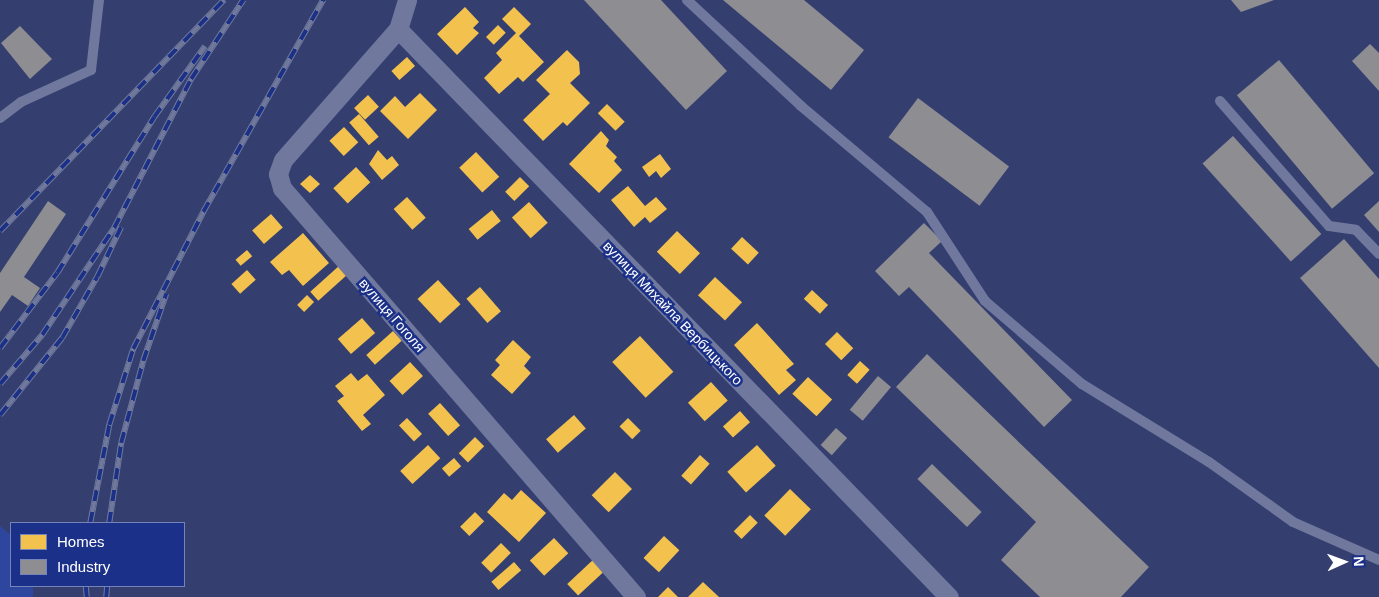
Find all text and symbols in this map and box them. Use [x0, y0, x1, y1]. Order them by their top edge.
street label: вулиця Михайла Вербицького [600, 237, 746, 389]
street label: вулиця Гоголя [356, 275, 428, 355]
legend [10, 522, 185, 587]
text: Homes [57, 533, 105, 550]
north arrow [1319, 537, 1369, 587]
text: N [1351, 556, 1367, 567]
text: Industry [57, 558, 110, 575]

